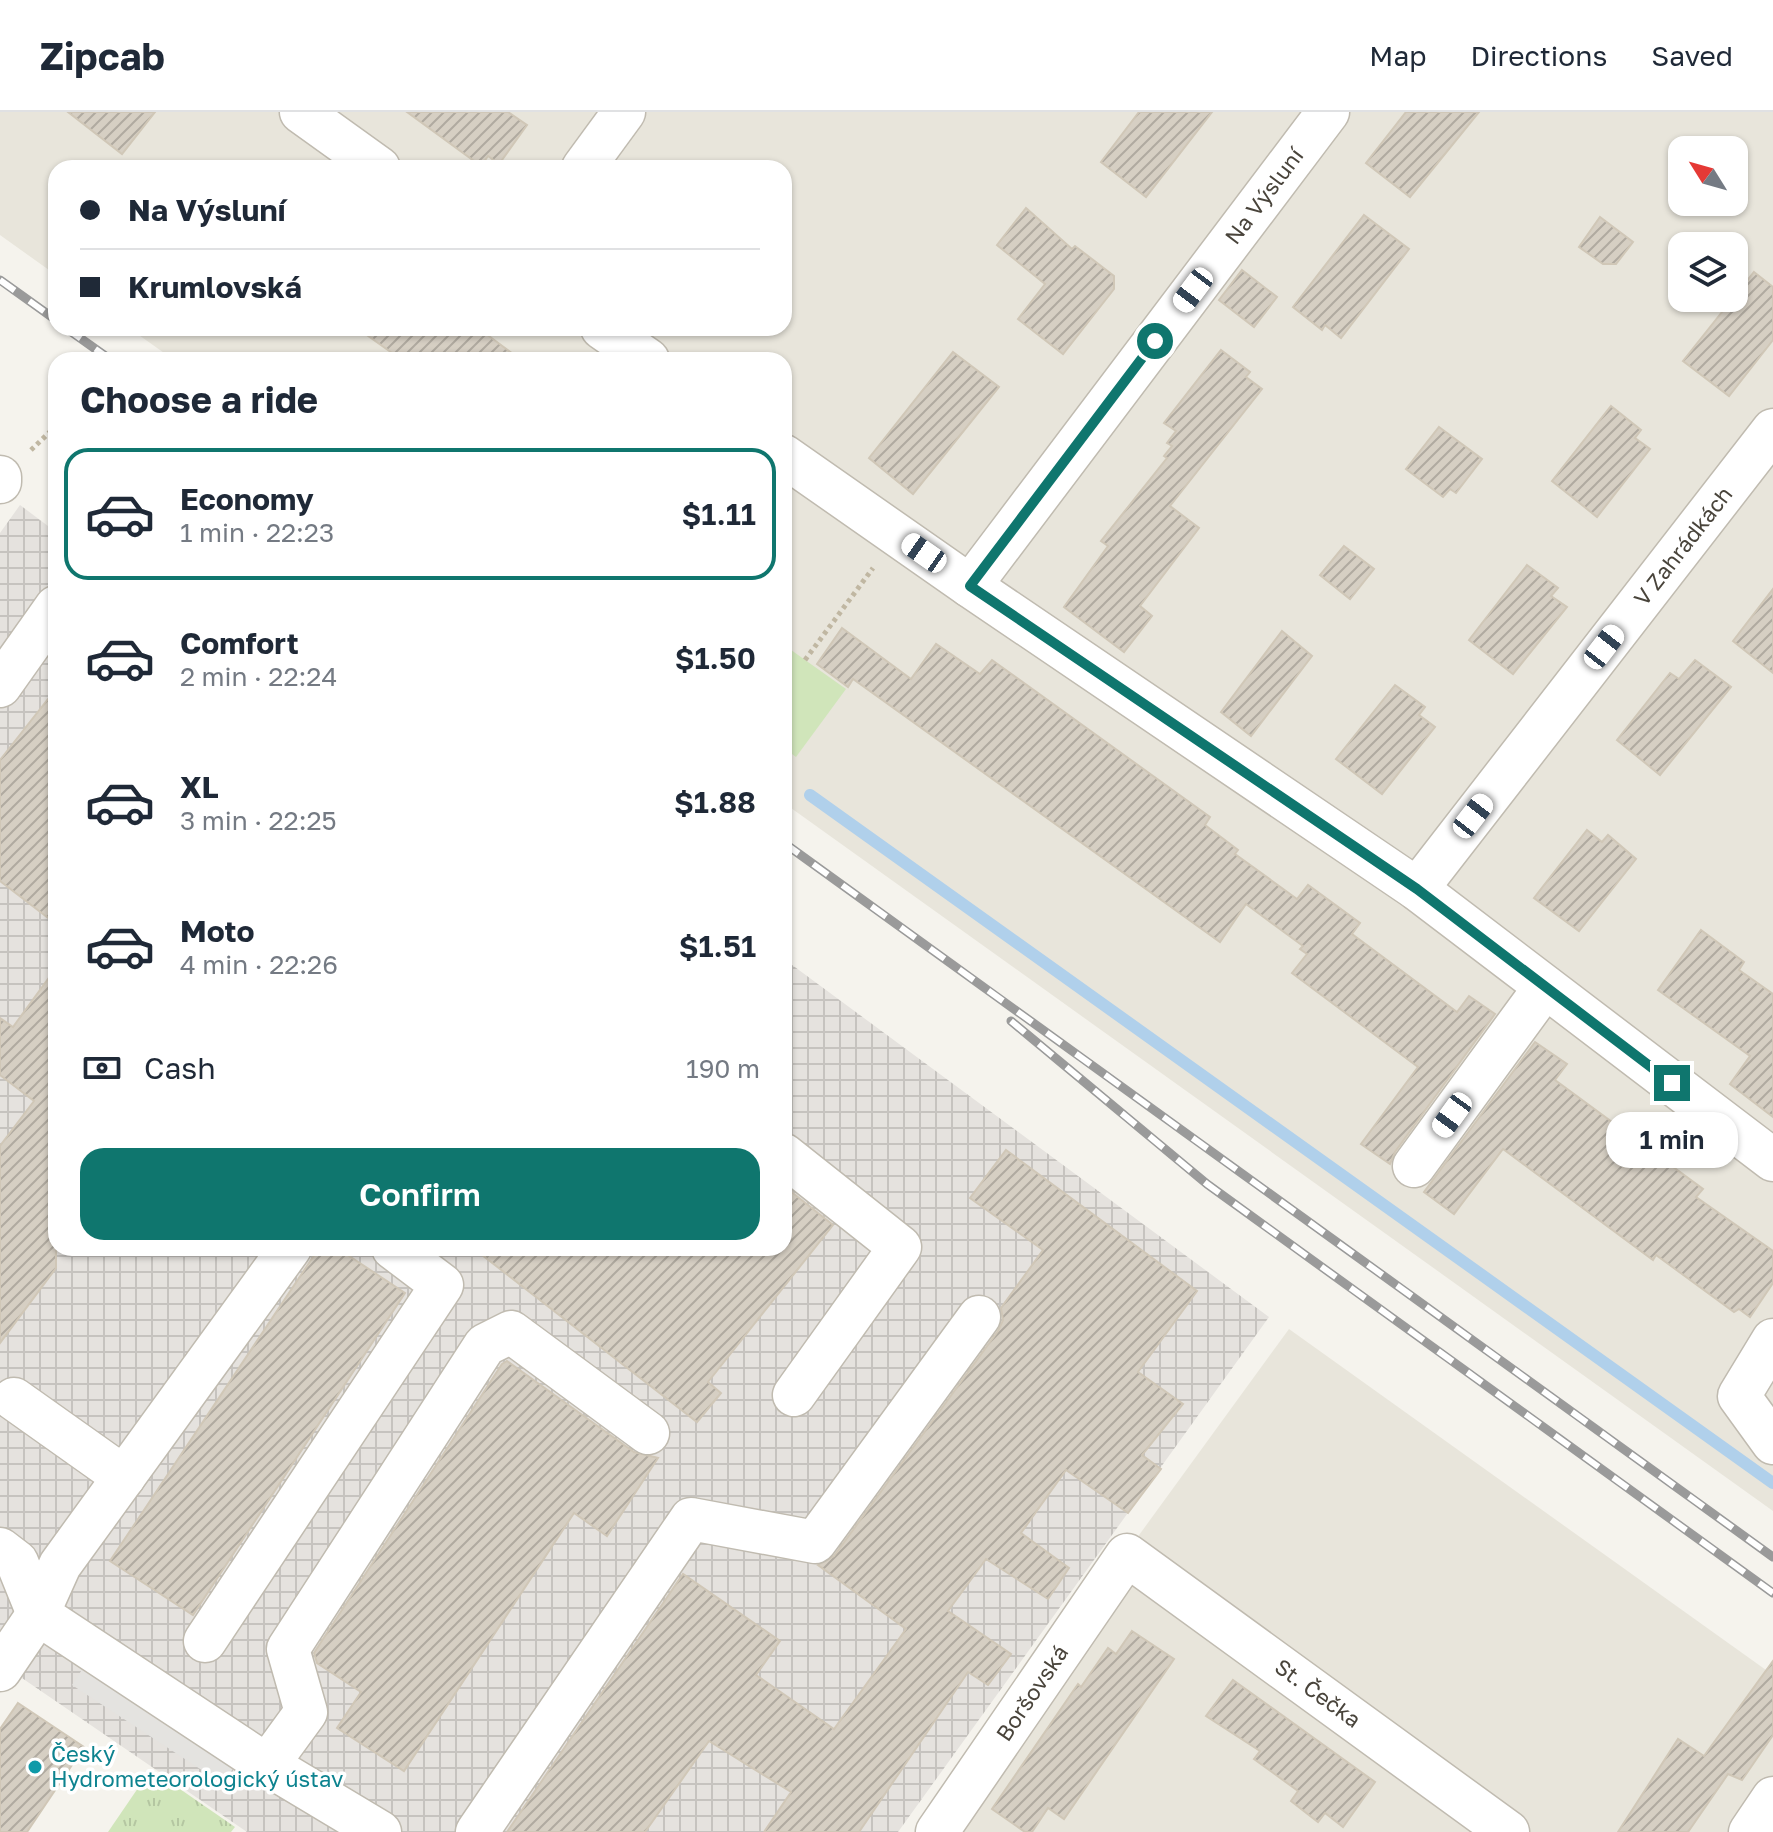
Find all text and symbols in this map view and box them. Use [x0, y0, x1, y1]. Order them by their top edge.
text: Zipcab [40, 33, 165, 78]
text: Map [1369, 39, 1426, 72]
text: Directions [1470, 39, 1607, 72]
text: Saved [1651, 39, 1733, 72]
north arrow [1668, 136, 1748, 216]
map controls [1668, 136, 1748, 312]
street label: Na Výsluní [1219, 141, 1310, 249]
text: Na Výsluní [128, 192, 286, 228]
button: layers [1668, 232, 1748, 312]
car [1169, 264, 1217, 316]
text: Krumlovská [128, 269, 302, 305]
route start [1137, 323, 1173, 359]
text: Choose a ride [80, 378, 318, 421]
icon: car [84, 478, 156, 550]
text: Economy [180, 481, 314, 517]
street label: V Zahrádkách [1628, 481, 1738, 611]
text: $1.11 [682, 496, 756, 532]
text: 1 min · 22:23 [180, 517, 334, 548]
car [897, 529, 951, 577]
car [1580, 621, 1628, 673]
icon: car [84, 622, 156, 694]
text: Comfort [180, 625, 299, 661]
text: $1.50 [675, 640, 756, 676]
text: 2 min · 22:24 [180, 661, 337, 692]
icon: car [84, 766, 156, 838]
text: XL [180, 769, 219, 805]
text: $1.88 [674, 784, 756, 820]
car [1449, 790, 1497, 842]
text: 3 min · 22:25 [180, 805, 337, 836]
icon: car [84, 910, 156, 982]
text: Moto [180, 913, 255, 949]
text: $1.51 [679, 928, 756, 964]
text: 4 min · 22:26 [180, 949, 338, 980]
icon: cash [80, 1046, 124, 1090]
text: Cash [144, 1050, 216, 1086]
text: 190 m [686, 1053, 760, 1084]
route end [1654, 1065, 1690, 1101]
car [1428, 1089, 1476, 1141]
callout: 1 min [1606, 1111, 1738, 1167]
text: 1 min [1639, 1124, 1705, 1155]
button: Confirm [80, 1148, 760, 1240]
street label: Boršovská [990, 1640, 1073, 1746]
street label: St. Čečka [1270, 1652, 1367, 1733]
place label: Český Hydrometeorologický ústav [51, 1740, 343, 1792]
marker: Český Hydrometeorologický ústav [26, 1758, 44, 1776]

